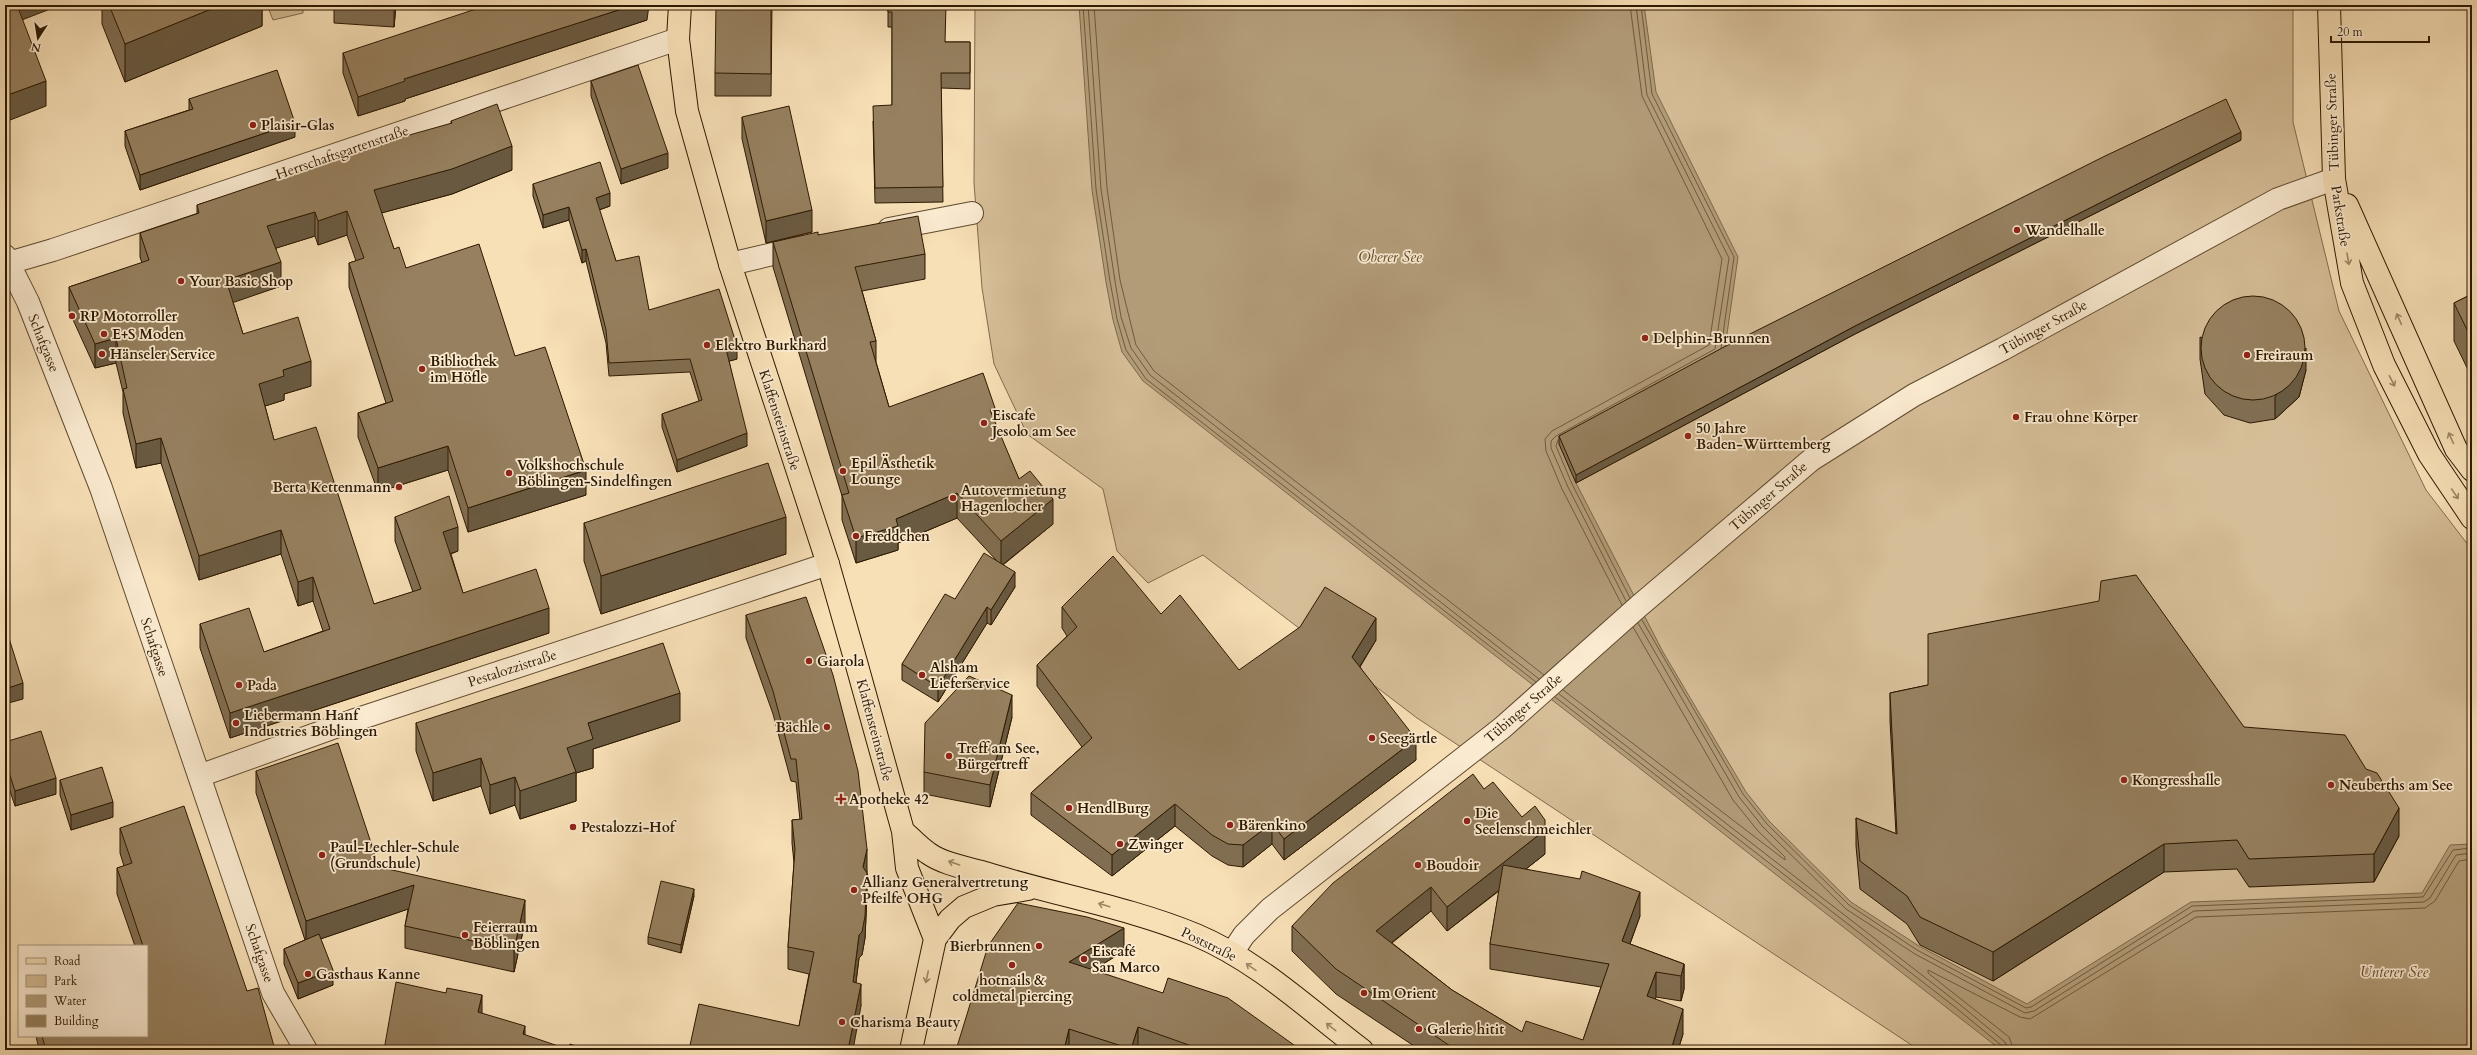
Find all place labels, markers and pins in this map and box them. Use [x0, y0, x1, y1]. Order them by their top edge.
place label: Plaisir-Glas [261, 116, 334, 135]
marker: Plaisir-Glas [248, 120, 258, 130]
place label: Wandelhalle [2024, 221, 2105, 240]
marker: Wandelhalle [2012, 225, 2022, 235]
place label: Your Basic Shop [189, 272, 293, 291]
marker: Your Basic Shop [176, 276, 186, 286]
place label: RP Motorroller [80, 307, 178, 326]
marker: RP Motorroller [67, 311, 77, 321]
place label: E+S Moden [112, 325, 184, 344]
marker: E+S Moden [99, 329, 109, 339]
place label: Delphin-Brunnen [1653, 329, 1770, 348]
marker: Delphin-Brunnen [1640, 333, 1650, 343]
place label: Elektro Burkhard [715, 336, 827, 355]
marker: Elektro Burkhard [702, 340, 712, 350]
place label: Hänseler Service [110, 345, 216, 364]
place label: Freiraum [2255, 346, 2313, 365]
marker: Hänseler Service [97, 349, 107, 359]
marker: Freiraum [2242, 350, 2252, 360]
place label: Bibliothek im Höfle [430, 352, 498, 387]
marker: Bibliothek im Höfle [417, 364, 427, 374]
place label: Eiscafe Jesolo am See [990, 406, 1077, 441]
place label: Frau ohne Körper [2024, 408, 2138, 427]
marker: Frau ohne Körper [2011, 412, 2021, 422]
marker: Eiscafe Jesolo am See [979, 418, 989, 428]
place label: 50 Jahre Baden-Württemberg [1696, 419, 1831, 454]
marker: 50 Jahre Baden-Württemberg [1683, 431, 1693, 441]
place label: Epil Ästhetik Lounge [851, 453, 935, 489]
place label: Volkshochschule Böblingen-Sindelfingen [517, 456, 672, 491]
marker: Epil Ästhetik Lounge [838, 466, 848, 476]
marker: Volkshochschule Böblingen-Sindelfingen [504, 468, 514, 478]
place label: Berta Kettenmann [273, 478, 391, 497]
place label: Autovermietung Hagenlocher [961, 481, 1067, 516]
marker: Berta Kettenmann [394, 482, 404, 492]
marker: Autovermietung Hagenlocher [948, 493, 958, 503]
place label: Freddchen [864, 527, 930, 546]
marker: Freddchen [851, 531, 861, 541]
place label: Giarola [817, 652, 865, 671]
marker: Giarola [804, 656, 814, 666]
place label: Alsham Lieferservice [930, 658, 1010, 693]
marker: Alsham Lieferservice [917, 670, 927, 680]
place label: Pada [247, 676, 277, 695]
marker: Pada [234, 680, 244, 690]
place label: Liebermann Hanf Industries Böblingen [244, 706, 378, 741]
marker: Liebermann Hanf Industries Böblingen [231, 718, 241, 728]
place label: Bächle [775, 718, 819, 737]
marker: Bächle [822, 722, 832, 732]
place label: Seegärtle [1380, 729, 1437, 748]
marker: Seegärtle [1367, 733, 1377, 743]
place label: Treff am See, Bürgertreff [957, 739, 1040, 774]
marker: Treff am See, Bürgertreff [944, 751, 954, 761]
place label: Kongresshalle [2132, 771, 2221, 790]
marker: Kongresshalle [2119, 775, 2129, 785]
place label: Neuberths am See [2339, 776, 2453, 795]
marker: Neuberths am See [2326, 780, 2336, 790]
place label: Apotheke 42 [849, 790, 929, 809]
marker: Apotheke 42 [836, 794, 846, 804]
place label: HendlBurg [1077, 799, 1149, 818]
marker: HendlBurg [1064, 803, 1074, 813]
place label: Die Seelenschmeichler [1475, 804, 1592, 839]
place label: Bärenkino [1238, 816, 1306, 835]
marker: Die Seelenschmeichler [1462, 816, 1472, 826]
place label: Pestalozzi-Hof [581, 818, 677, 837]
marker: Bärenkino [1225, 820, 1235, 830]
marker: Pestalozzi-Hof [568, 822, 578, 832]
place label: Zwinger [1128, 835, 1184, 854]
place label: Paul-Lechler-Schule (Grundschule) [330, 838, 460, 873]
marker: Zwinger [1115, 839, 1125, 849]
marker: Paul-Lechler-Schule (Grundschule) [317, 850, 327, 860]
place label: Boudoir [1426, 856, 1479, 875]
marker: Boudoir [1413, 860, 1423, 870]
place label: Allianz Generalvertretung Pfeilfe OHG [862, 873, 1029, 908]
marker: Allianz Generalvertretung Pfeilfe OHG [849, 885, 859, 895]
place label: Feierraum Böblingen [473, 918, 540, 953]
marker: Feierraum Böblingen [460, 930, 470, 940]
place label: Bierbrunnen [949, 937, 1031, 956]
marker: Bierbrunnen [1034, 941, 1044, 951]
place label: Eiscafé San Marco [1092, 942, 1160, 977]
marker: Eiscafé San Marco [1079, 954, 1089, 964]
marker: hotnails & coldmetal piercing [1007, 960, 1017, 970]
place label: Gasthaus Kanne [316, 965, 421, 984]
marker: Gasthaus Kanne [303, 969, 313, 979]
place label: hotnails & coldmetal piercing [952, 971, 1072, 1006]
place label: Im Orient [1372, 984, 1436, 1003]
marker: Im Orient [1359, 988, 1369, 998]
place label: Charisma Beauty [850, 1013, 961, 1032]
marker: Charisma Beauty [837, 1017, 847, 1027]
place label: Galerie hitit [1427, 1020, 1504, 1039]
marker: Galerie hitit [1414, 1024, 1424, 1034]

